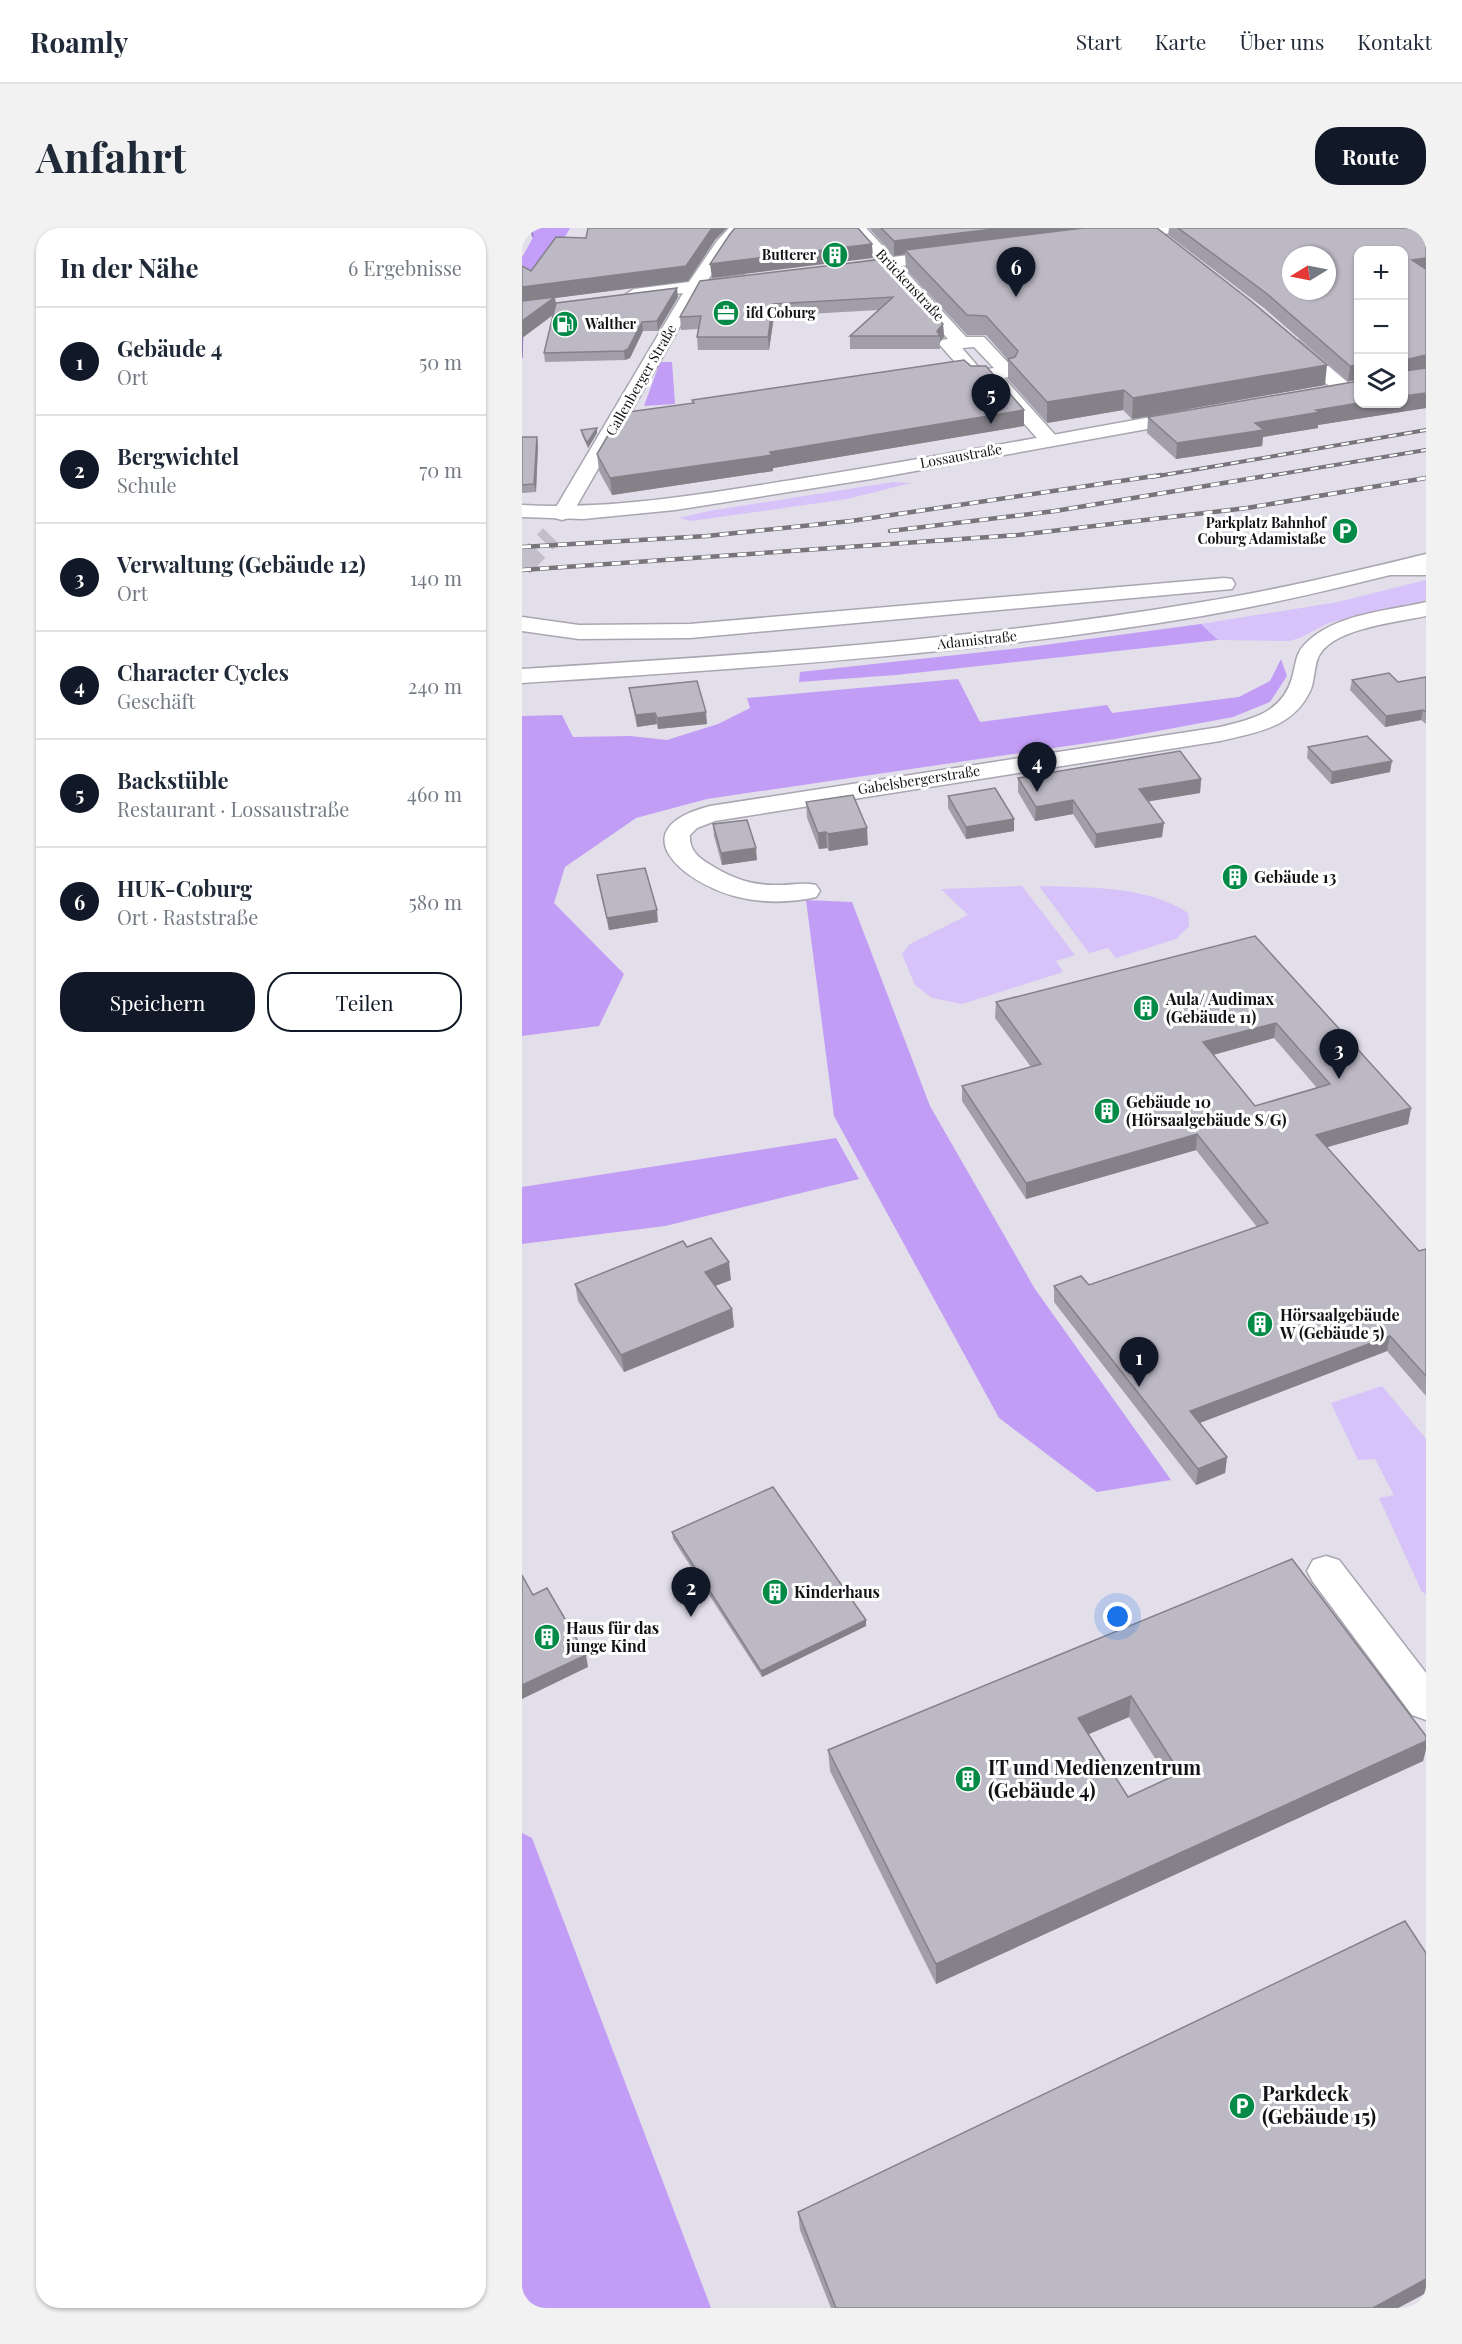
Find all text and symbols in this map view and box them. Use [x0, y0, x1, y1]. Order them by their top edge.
text: Roamly [30, 23, 128, 60]
text: Start [1076, 27, 1122, 55]
text: Karte [1155, 27, 1206, 55]
text: Über uns [1239, 27, 1324, 55]
text: Kontakt [1357, 27, 1432, 55]
button: Route [1315, 127, 1426, 185]
text: Anfahrt [36, 128, 186, 184]
building icon: Butterer [820, 240, 850, 270]
street label: Brückenstraße [872, 244, 949, 325]
place label: Butterer [762, 245, 816, 264]
north arrow [1282, 246, 1336, 300]
map controls [1354, 246, 1408, 408]
button: + [1354, 246, 1408, 300]
pin: 6 [996, 248, 1036, 297]
text: In der Nähe [60, 250, 199, 285]
text: 6 Ergebnisse [348, 254, 462, 281]
office icon: ifd Coburg [711, 298, 741, 328]
button: − [1354, 300, 1408, 354]
place label: ifd Coburg [746, 303, 816, 322]
fuel station icon: Walther [550, 309, 580, 339]
place label: Walther [584, 314, 637, 333]
street label: Callenberger Straße [601, 321, 680, 439]
text: Gebäude 4 [117, 333, 222, 363]
text: 1 [76, 348, 83, 375]
text: 50 m [419, 348, 462, 375]
button: layers [1354, 354, 1408, 408]
text: Ort [117, 363, 148, 390]
pin: 5 [972, 374, 1010, 424]
street label: Lossaustraße [918, 439, 1004, 472]
text: Bergwichtel [117, 441, 239, 471]
text: 2 [74, 456, 85, 483]
text: 70 m [419, 456, 462, 483]
text: Schule [117, 471, 177, 498]
place label: Parkplatz Bahnhof Coburg Adamistaße [1198, 513, 1327, 548]
parking icon: Parkplatz Bahnhof Coburg Adamistaße [1330, 516, 1360, 546]
text: Verwaltung (Gebäude 12) [117, 549, 366, 579]
text: 3 [75, 564, 84, 591]
text: 140 m [410, 564, 462, 591]
text: Ort [117, 579, 148, 606]
street label: Adamistraße [935, 626, 1018, 653]
text: Character Cycles [117, 657, 289, 687]
text: 4 [74, 672, 85, 699]
text: 240 m [408, 672, 462, 699]
text: Geschäft [117, 687, 195, 714]
pin: 4 [1018, 742, 1056, 792]
street label: Gabelsbergerstraße [856, 760, 981, 799]
text: Backstüble [117, 765, 229, 795]
text: 5 [75, 780, 84, 807]
text: 460 m [407, 780, 462, 807]
text: Restaurant · Lossaustraße [117, 795, 349, 822]
building icon: Gebäude 13 [1220, 862, 1250, 892]
place label: Gebäude 13 [1254, 866, 1337, 887]
text: HUK-Coburg [117, 873, 252, 903]
text: 6 [74, 888, 85, 915]
text: 580 m [409, 888, 462, 915]
text: Ort · Raststraße [117, 903, 258, 930]
button: Speichern [60, 972, 255, 1032]
button: Teilen [267, 972, 462, 1032]
place label: Aula/ Audimax (Gebäude 11) [1165, 988, 1274, 1027]
building icon: Aula/ Audimax (Gebäude 11) [1131, 993, 1161, 1023]
pin: 3 [1320, 1030, 1358, 1079]
place label: Gebäude 10 (Hörsaalgebäude S/G) [1126, 1091, 1287, 1130]
building icon: Gebäude 10 (Hörsaalgebäude S/G) [1092, 1096, 1122, 1126]
place label: Hörsaalgebäude W (Gebäude 5) [1279, 1304, 1400, 1343]
building icon: Hörsaalgebäude W (Gebäude 5) [1245, 1309, 1275, 1339]
pin: 1 [1120, 1338, 1158, 1387]
pin: 2 [672, 1568, 710, 1617]
building icon: Kinderhaus [760, 1577, 790, 1607]
place label: Kinderhaus [794, 1581, 880, 1602]
your location [1103, 1602, 1132, 1631]
place label: Haus für das junge Kind [565, 1617, 659, 1656]
building icon: Haus für das junge Kind [532, 1622, 562, 1652]
place label: IT und Medienzentrum (Gebäude 4) [988, 1753, 1201, 1803]
building icon: IT und Medienzentrum (Gebäude 4) [953, 1764, 983, 1794]
place label: Parkdeck (Gebäude 15) [1262, 2079, 1376, 2129]
parking icon: Parkdeck (Gebäude 15) [1227, 2091, 1257, 2121]

